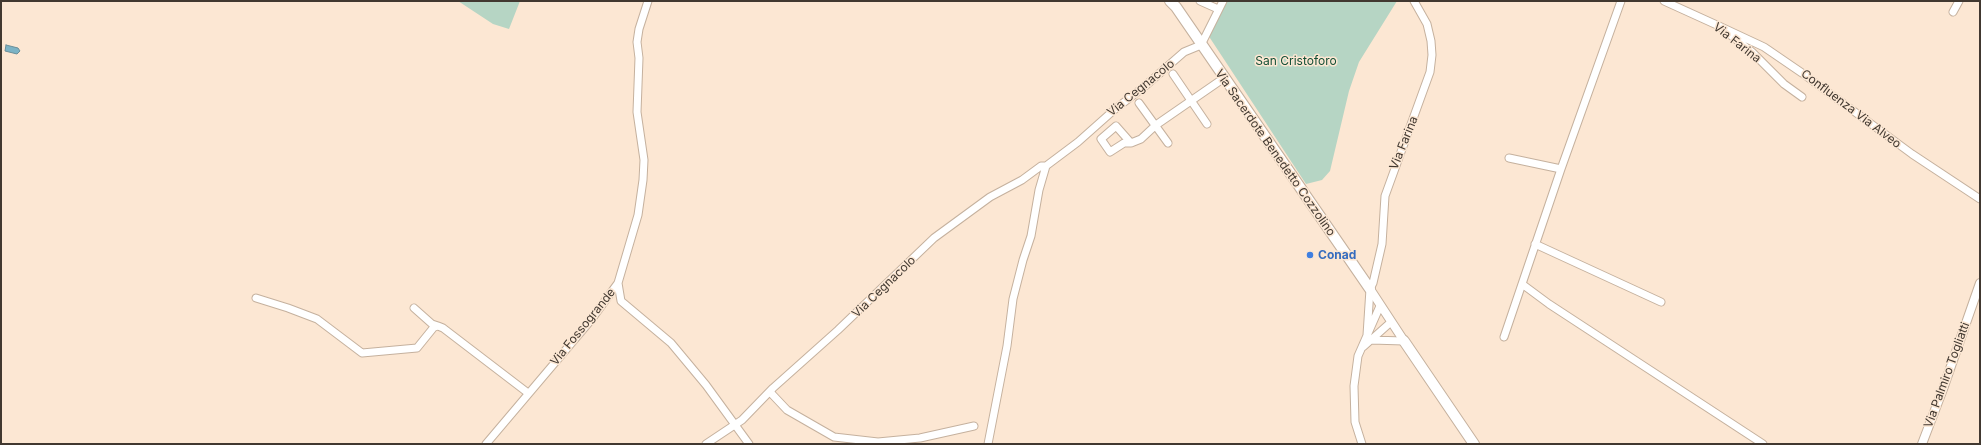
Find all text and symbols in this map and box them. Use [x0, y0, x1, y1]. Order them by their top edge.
street label: Via Farina [1710, 20, 1764, 66]
park label: San Cristoforo [1255, 54, 1337, 68]
street label: Via Cegnacolo [1104, 56, 1178, 120]
street label: Via Sacerdote Benedetto Cozzolino [1212, 67, 1338, 239]
street label: Confluenza Via Alveo [1798, 67, 1904, 151]
street label: Via Farina [1387, 114, 1421, 172]
place label: Conad [1318, 248, 1356, 262]
marker: Conad [1305, 250, 1315, 260]
street label: Via Cegnacolo [849, 253, 919, 321]
street label: Via Fossogrande [548, 286, 618, 368]
street label: Via Palmiro Togliatti [1921, 320, 1973, 430]

